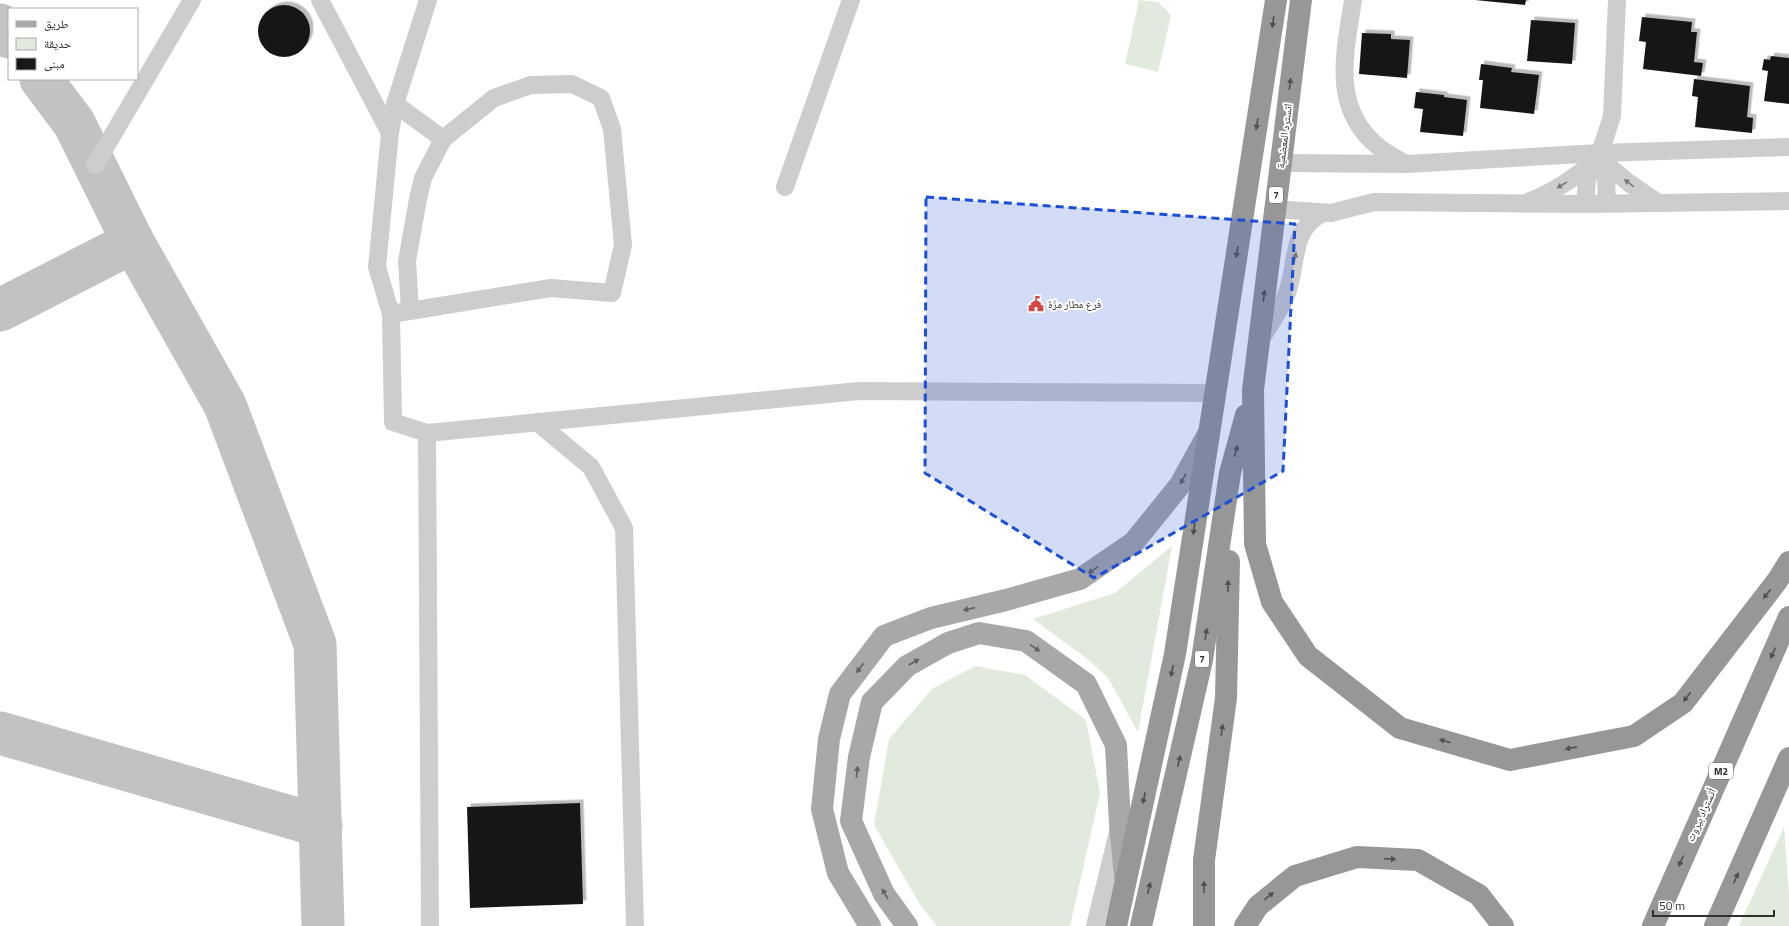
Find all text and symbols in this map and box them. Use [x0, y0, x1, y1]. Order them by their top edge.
legend [8, 8, 138, 80]
text: طريق [44, 14, 69, 33]
one-way arrow [1270, 16, 1276, 28]
text: حديقة [44, 34, 72, 53]
text: مبنى [44, 54, 65, 73]
one-way arrow [1287, 78, 1293, 90]
street label: اتسترد المعضمية [1272, 103, 1296, 169]
one-way arrow [1254, 118, 1260, 130]
one-way arrow [1624, 179, 1635, 187]
one-way arrow [1556, 182, 1568, 189]
road number: 7 [1269, 187, 1283, 203]
one-way arrow [1234, 246, 1240, 258]
one-way arrow [1292, 252, 1298, 264]
one-way arrow [1261, 290, 1267, 302]
public building icon: فرع مطار مزّة [1027, 295, 1045, 313]
place label: فرع مطار مزّة [1048, 296, 1102, 312]
one-way arrow [1233, 445, 1239, 457]
one-way arrow [1180, 473, 1186, 485]
one-way arrow [1191, 522, 1197, 535]
one-way arrow [1088, 566, 1098, 574]
one-way arrow [1225, 579, 1231, 592]
one-way arrow [1763, 589, 1771, 600]
one-way arrow [963, 606, 976, 612]
one-way arrow [1203, 628, 1209, 640]
one-way arrow [1030, 644, 1041, 652]
one-way arrow [1770, 647, 1776, 658]
road number: 7 [1195, 651, 1209, 667]
one-way arrow [908, 658, 920, 665]
one-way arrow [855, 662, 864, 673]
one-way arrow [1168, 665, 1174, 677]
one-way arrow [1683, 692, 1692, 703]
one-way arrow [1219, 724, 1225, 736]
one-way arrow [1439, 738, 1451, 744]
one-way arrow [1565, 746, 1578, 752]
one-way arrow [1176, 755, 1182, 767]
road number: M2 [1709, 763, 1733, 779]
one-way arrow [854, 766, 861, 778]
street label: أتستراد بيروت [1682, 786, 1720, 844]
one-way arrow [1141, 792, 1147, 804]
one-way arrow [1384, 856, 1397, 862]
one-way arrow [1678, 856, 1684, 867]
one-way arrow [1733, 872, 1739, 883]
one-way arrow [1201, 880, 1207, 893]
one-way arrow [1147, 882, 1153, 894]
one-way arrow [881, 888, 888, 900]
one-way arrow [1264, 892, 1275, 901]
scale bar [1653, 892, 1774, 918]
text: 50 m [1659, 896, 1685, 915]

